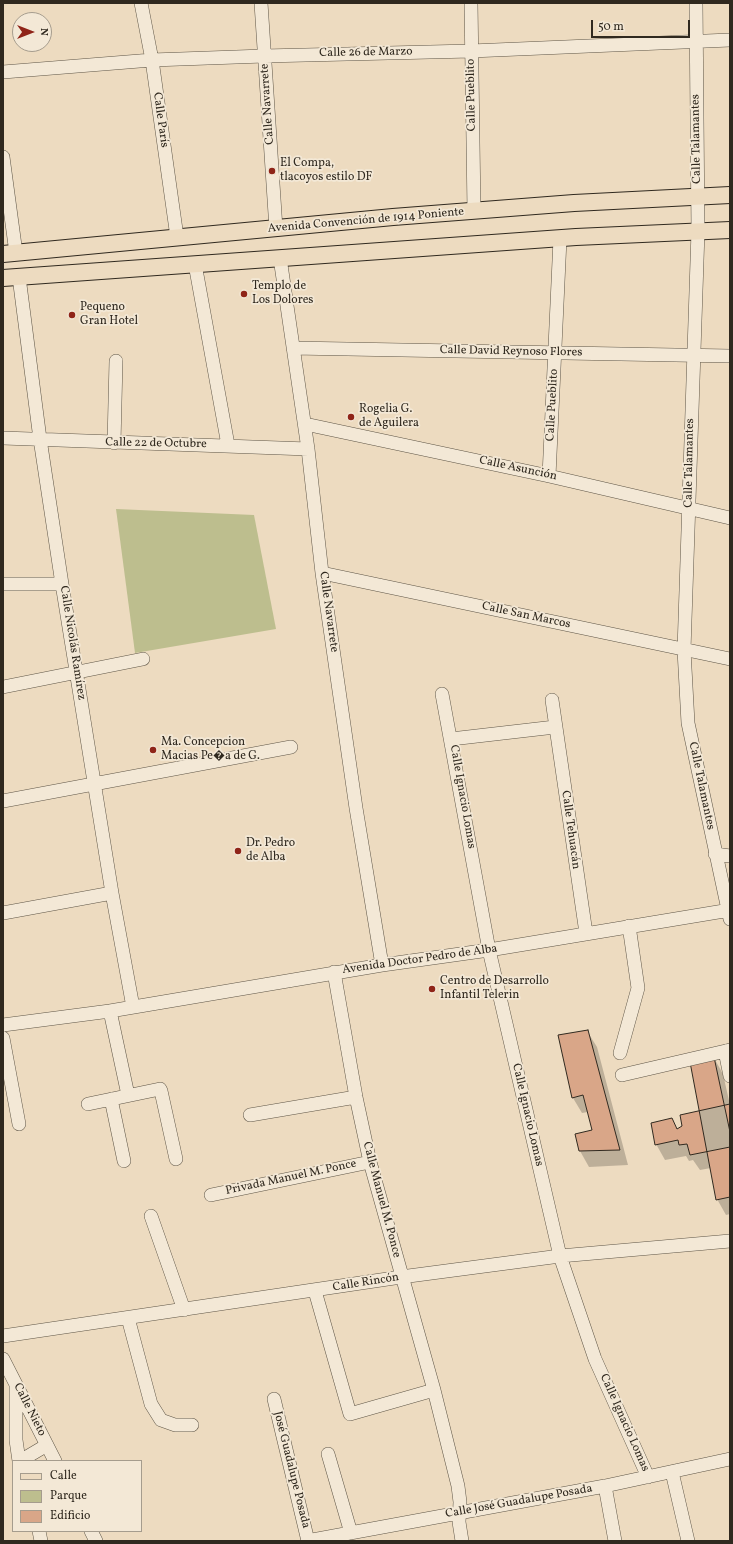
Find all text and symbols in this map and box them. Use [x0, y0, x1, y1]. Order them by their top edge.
north arrow [12, 12, 52, 52]
scale bar [593, 12, 692, 38]
text: 50 m [598, 19, 624, 35]
text: N [36, 28, 51, 36]
street label: Calle 26 de Marzo [319, 45, 413, 61]
street label: Calle Pueblito [464, 59, 480, 131]
street label: Calle Navarrete [258, 63, 278, 145]
street label: Calle París [149, 91, 171, 149]
street label: Calle Talamantes [689, 94, 705, 184]
place label: El Compa, tlacoyos estilo DF [280, 157, 372, 185]
marker: El Compa, tlacoyos estilo DF [267, 166, 277, 176]
street label: Avenida Convención de 1914 Poniente [267, 205, 465, 237]
place label: Templo de Los Dolores [252, 280, 313, 308]
marker: Templo de Los Dolores [239, 289, 249, 299]
place label: Pequeno Gran Hotel [80, 301, 138, 329]
marker: Pequeno Gran Hotel [67, 310, 77, 320]
street label: Calle David Reynoso Flores [440, 344, 582, 360]
street label: Calle Pueblito [544, 368, 562, 442]
place label: Rogelia G. de Aguilera [359, 403, 419, 431]
marker: Rogelia G. de Aguilera [346, 412, 356, 422]
street label: Calle Talamantes [682, 418, 698, 508]
street label: Calle 22 de Octubre [105, 436, 207, 452]
street label: Calle Asunción [478, 454, 558, 484]
street label: Calle Navarrete [315, 571, 341, 653]
street label: Calle Nicolás Ramírez [56, 585, 88, 701]
street label: Calle San Marcos [480, 600, 572, 632]
place label: Ma. Concepcion Macias Pe�a de G. [161, 736, 260, 764]
street label: Calle Talamantes [685, 741, 717, 831]
street label: Calle Ignacio Lomas [446, 744, 478, 850]
marker: Ma. Concepcion Macias Pe�a de G. [148, 745, 158, 755]
street label: Calle Tehuacán [557, 790, 583, 870]
place label: Dr. Pedro de Alba [246, 837, 295, 865]
marker: Dr. Pedro de Alba [233, 846, 243, 856]
street label: Avenida Doctor Pedro de Alba [342, 942, 498, 978]
place label: Centro de Desarrollo Infantil Telerin [440, 975, 549, 1003]
marker: Centro de Desarrollo Infantil Telerin [427, 984, 437, 994]
street label: Calle Ignacio Lomas [508, 1062, 546, 1168]
street label: Calle Manuel M. Ponce [359, 1140, 403, 1260]
street label: Privada Manuel M. Ponce [224, 1157, 358, 1199]
street label: Calle Rincón [332, 1271, 400, 1295]
street label: Calle Ignacio Lomas [596, 1372, 652, 1474]
street label: Calle Nieto [9, 1381, 49, 1439]
street label: José Guadalupe Posada [269, 1410, 313, 1530]
legend [12, 1460, 142, 1532]
text: Calle [50, 1468, 77, 1484]
street label: Calle José Guadalupe Posada [444, 1482, 594, 1522]
text: Parque [50, 1488, 87, 1504]
text: Edificio [50, 1508, 90, 1524]

